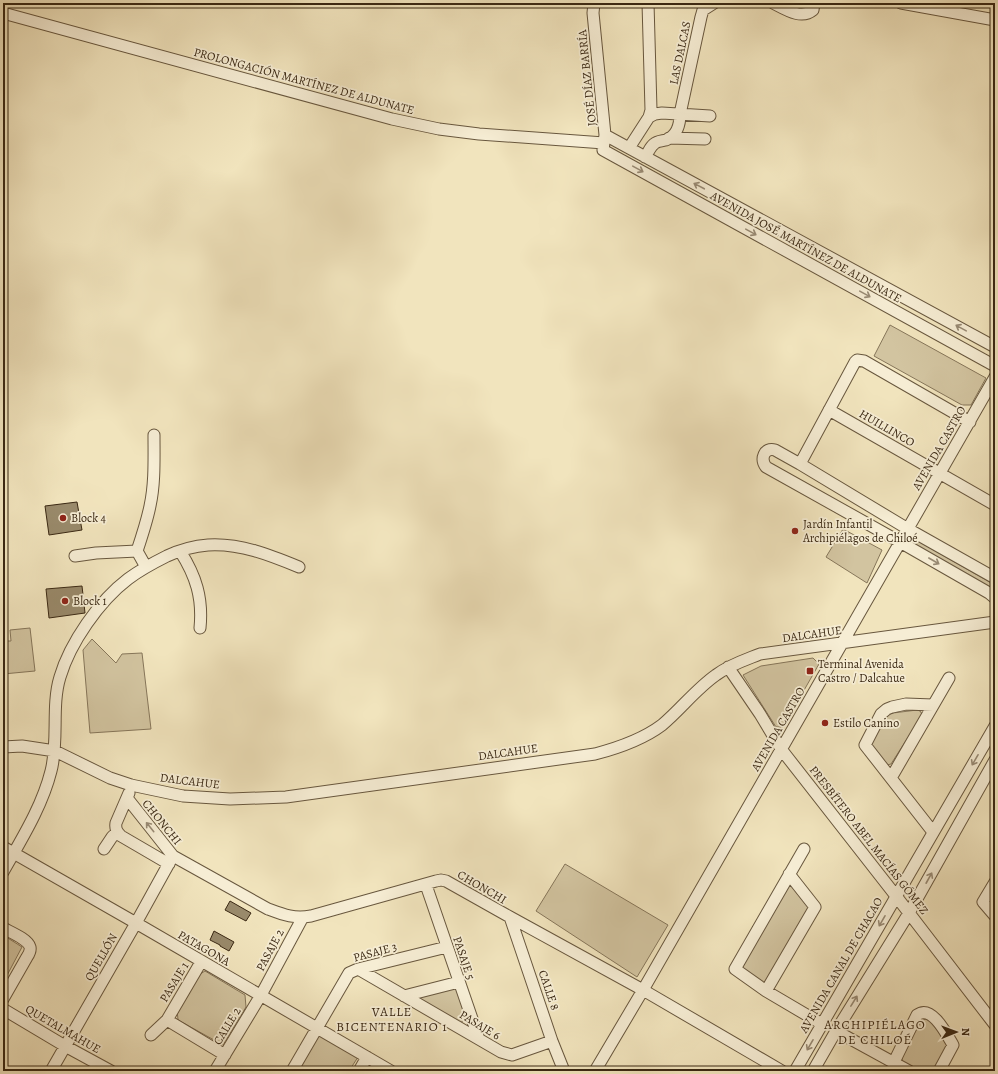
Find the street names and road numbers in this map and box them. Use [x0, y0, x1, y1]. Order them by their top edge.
street label: LAS DALCAS [665, 20, 695, 86]
street label: JOSÉ DÍAZ BARRÍA [574, 28, 600, 127]
street label: PROLONGACIÓN MARTÍNEZ DE ALDUNATE [192, 44, 416, 118]
street label: AVENIDA JOSÉ MARTÍNEZ DE ALDUNATE [707, 187, 904, 306]
street label: AVENIDA CASTRO [908, 403, 970, 494]
street label: HUILLINCO [856, 406, 918, 450]
street label: DALCAHUE [781, 622, 843, 646]
street label: AVENIDA CASTRO [747, 684, 809, 775]
street label: DALCAHUE [477, 740, 539, 764]
street label: PRESBÍTERO ABEL MACÍAS GÓMEZ [806, 762, 932, 918]
street label: DALCAHUE [159, 769, 221, 793]
street label: CHONCHI [139, 796, 185, 848]
street label: CHONCHI [454, 866, 510, 908]
street label: AVENIDA CANAL DE CHACAO [795, 894, 886, 1037]
street label: PASAJE 2 [252, 926, 288, 974]
street label: PATAGONA [175, 927, 234, 970]
street label: QUELLÓN [81, 930, 121, 984]
street label: PASAJE 5 [449, 934, 479, 982]
street label: PASAJE 3 [351, 938, 399, 966]
street label: PASAJE 1 [156, 959, 192, 1005]
street label: CALLE 8 [535, 968, 563, 1012]
street label: QUETALMAHUE [22, 1001, 104, 1057]
street label: CALLE 2 [209, 1004, 245, 1048]
street label: PASAJE 6 [456, 1006, 504, 1044]

